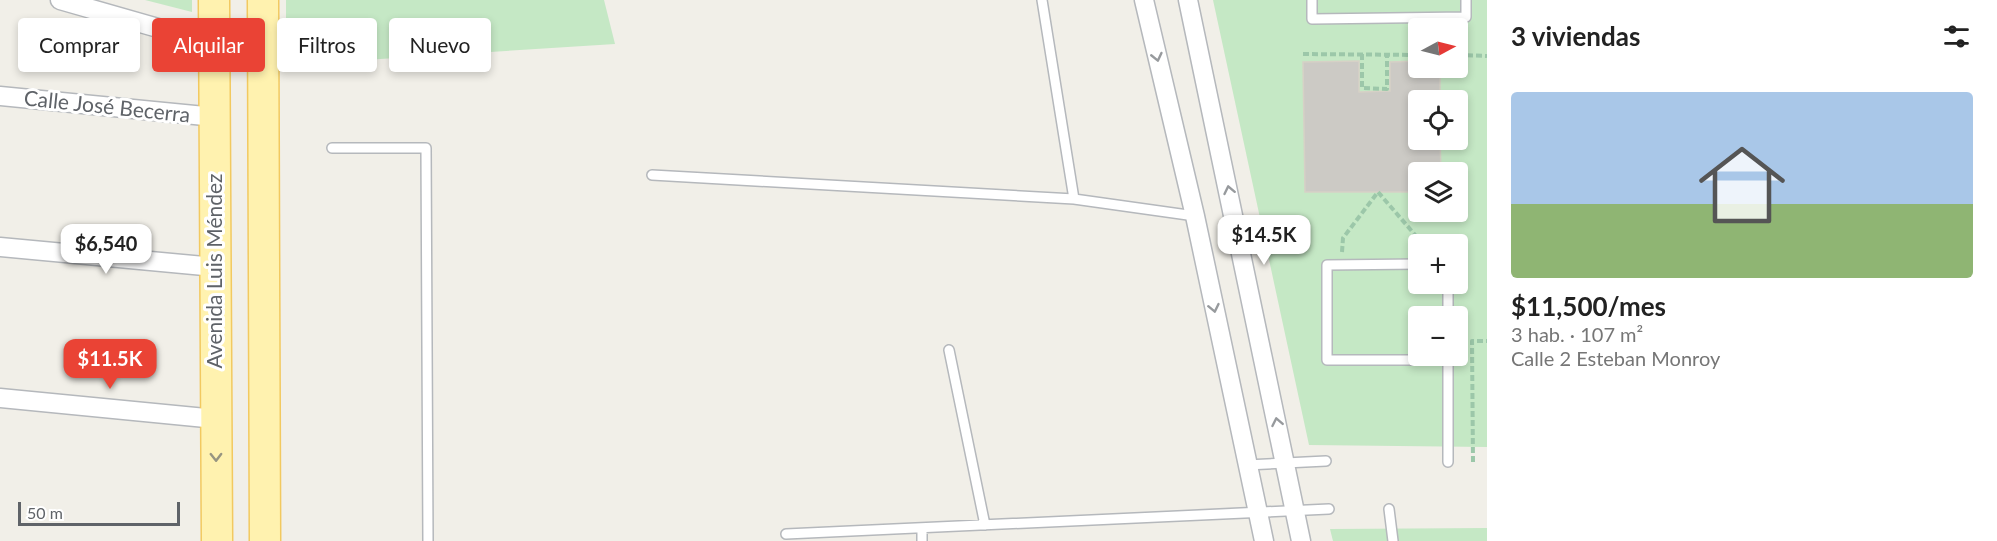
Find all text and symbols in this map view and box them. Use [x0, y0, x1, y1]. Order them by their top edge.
chip: Comprar [18, 18, 140, 72]
chip: Alquilar [152, 18, 265, 72]
chip: Filtros [277, 18, 377, 72]
chip: Nuevo [389, 18, 491, 72]
north arrow [1408, 18, 1468, 78]
map controls [1408, 18, 1468, 366]
text: 3 viviendas [1511, 20, 1640, 52]
icon: filters [1940, 20, 1973, 53]
one-way arrow [1150, 52, 1163, 62]
street label: Calle José Becerra [23, 84, 192, 127]
button: locate [1408, 90, 1468, 150]
icon: home [1688, 131, 1796, 239]
button: layers [1408, 162, 1468, 222]
street label: Avenida Luis Méndez [201, 173, 226, 369]
one-way arrow [1223, 185, 1236, 195]
pin: $14.5K [1215, 215, 1313, 266]
text: $14.5K [1232, 222, 1296, 246]
pin: $6,540 [57, 224, 155, 275]
text: $6,540 [75, 231, 137, 255]
button: + [1408, 234, 1468, 294]
text: $11,500/mes [1511, 290, 1666, 322]
one-way arrow [1207, 303, 1220, 313]
button: − [1408, 306, 1468, 366]
text: 3 hab. · 107 m² [1511, 322, 1643, 346]
pin: $11.5K [61, 339, 159, 390]
text: $11.5K [78, 346, 142, 370]
text: Calle 2 Esteban Monroy [1511, 346, 1720, 370]
one-way arrow [1271, 417, 1284, 427]
one-way arrow [210, 453, 222, 462]
scale bar [18, 499, 180, 526]
text: 50 m [27, 503, 63, 522]

